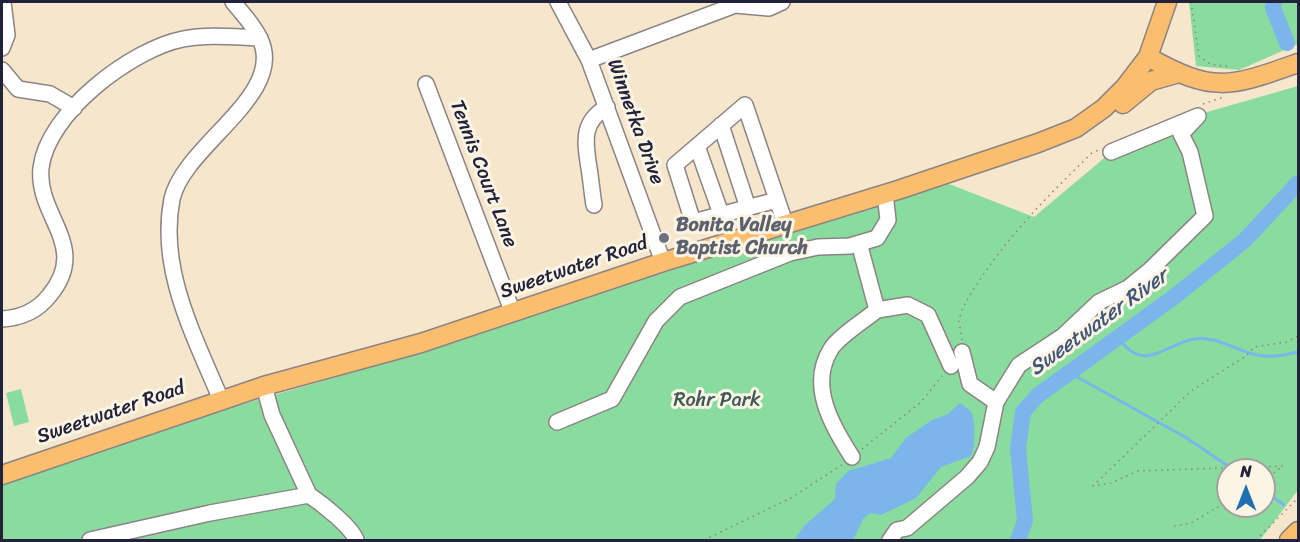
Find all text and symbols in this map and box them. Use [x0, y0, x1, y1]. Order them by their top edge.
street label: Winnetka Drive [601, 56, 669, 188]
street label: Tennis Court Lane [444, 97, 522, 251]
place label: Bonita Valley Baptist Church [676, 214, 808, 261]
street label: Sweetwater Road [497, 231, 651, 305]
marker: Bonita Valley Baptist Church [657, 231, 671, 245]
water label: Sweetwater River [1025, 264, 1173, 382]
street label: Sweetwater Road [34, 376, 188, 450]
park label: Rohr Park [673, 389, 761, 413]
text: N [1240, 457, 1252, 486]
north arrow [1216, 458, 1276, 518]

